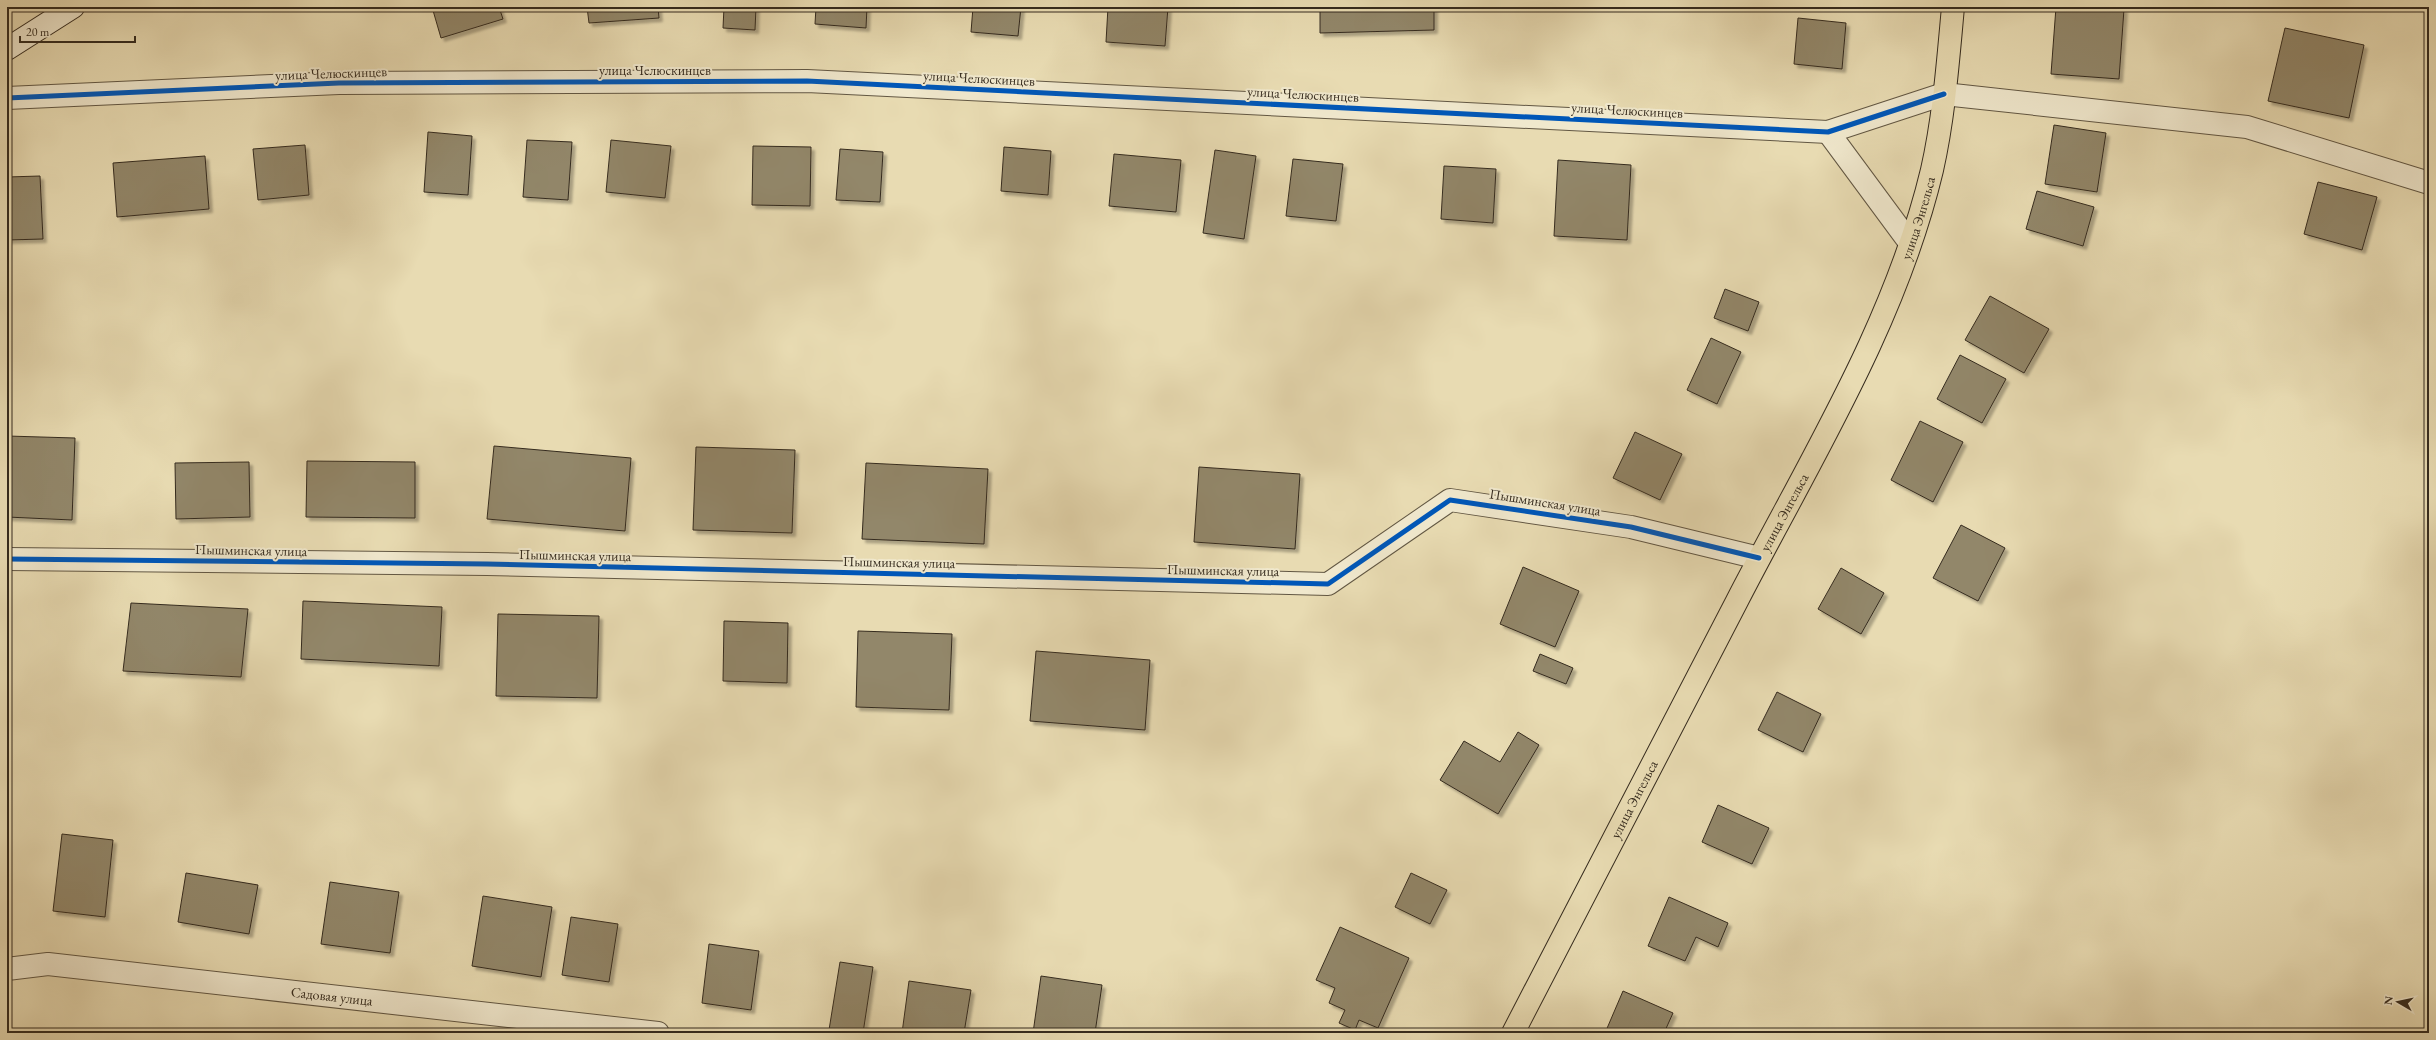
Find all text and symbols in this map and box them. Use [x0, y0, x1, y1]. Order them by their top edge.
scale bar [20, 18, 135, 44]
text: 20 m [26, 24, 50, 40]
street label: улица Челюскинцев [599, 61, 711, 79]
street label: улица Челюскинцев [275, 62, 387, 84]
street label: улица Челюскинцев [923, 66, 1035, 90]
street label: улица Челюскинцев [1247, 82, 1359, 106]
street label: улица Челюскинцев [1571, 98, 1683, 122]
street label: улица Энгельса [1897, 174, 1939, 262]
street label: улица Энгельса [1756, 470, 1813, 554]
street label: Пышминская улица [1488, 484, 1602, 520]
street label: Пышминская улица [195, 540, 308, 560]
street label: Пышминская улица [519, 545, 632, 565]
street label: Пышминская улица [843, 552, 956, 572]
street label: Пышминская улица [1167, 560, 1280, 580]
street label: улица Энгельса [1606, 757, 1662, 842]
north arrow [2378, 982, 2418, 1022]
street label: Садовая улица [290, 983, 374, 1010]
text: N [2381, 995, 2396, 1006]

